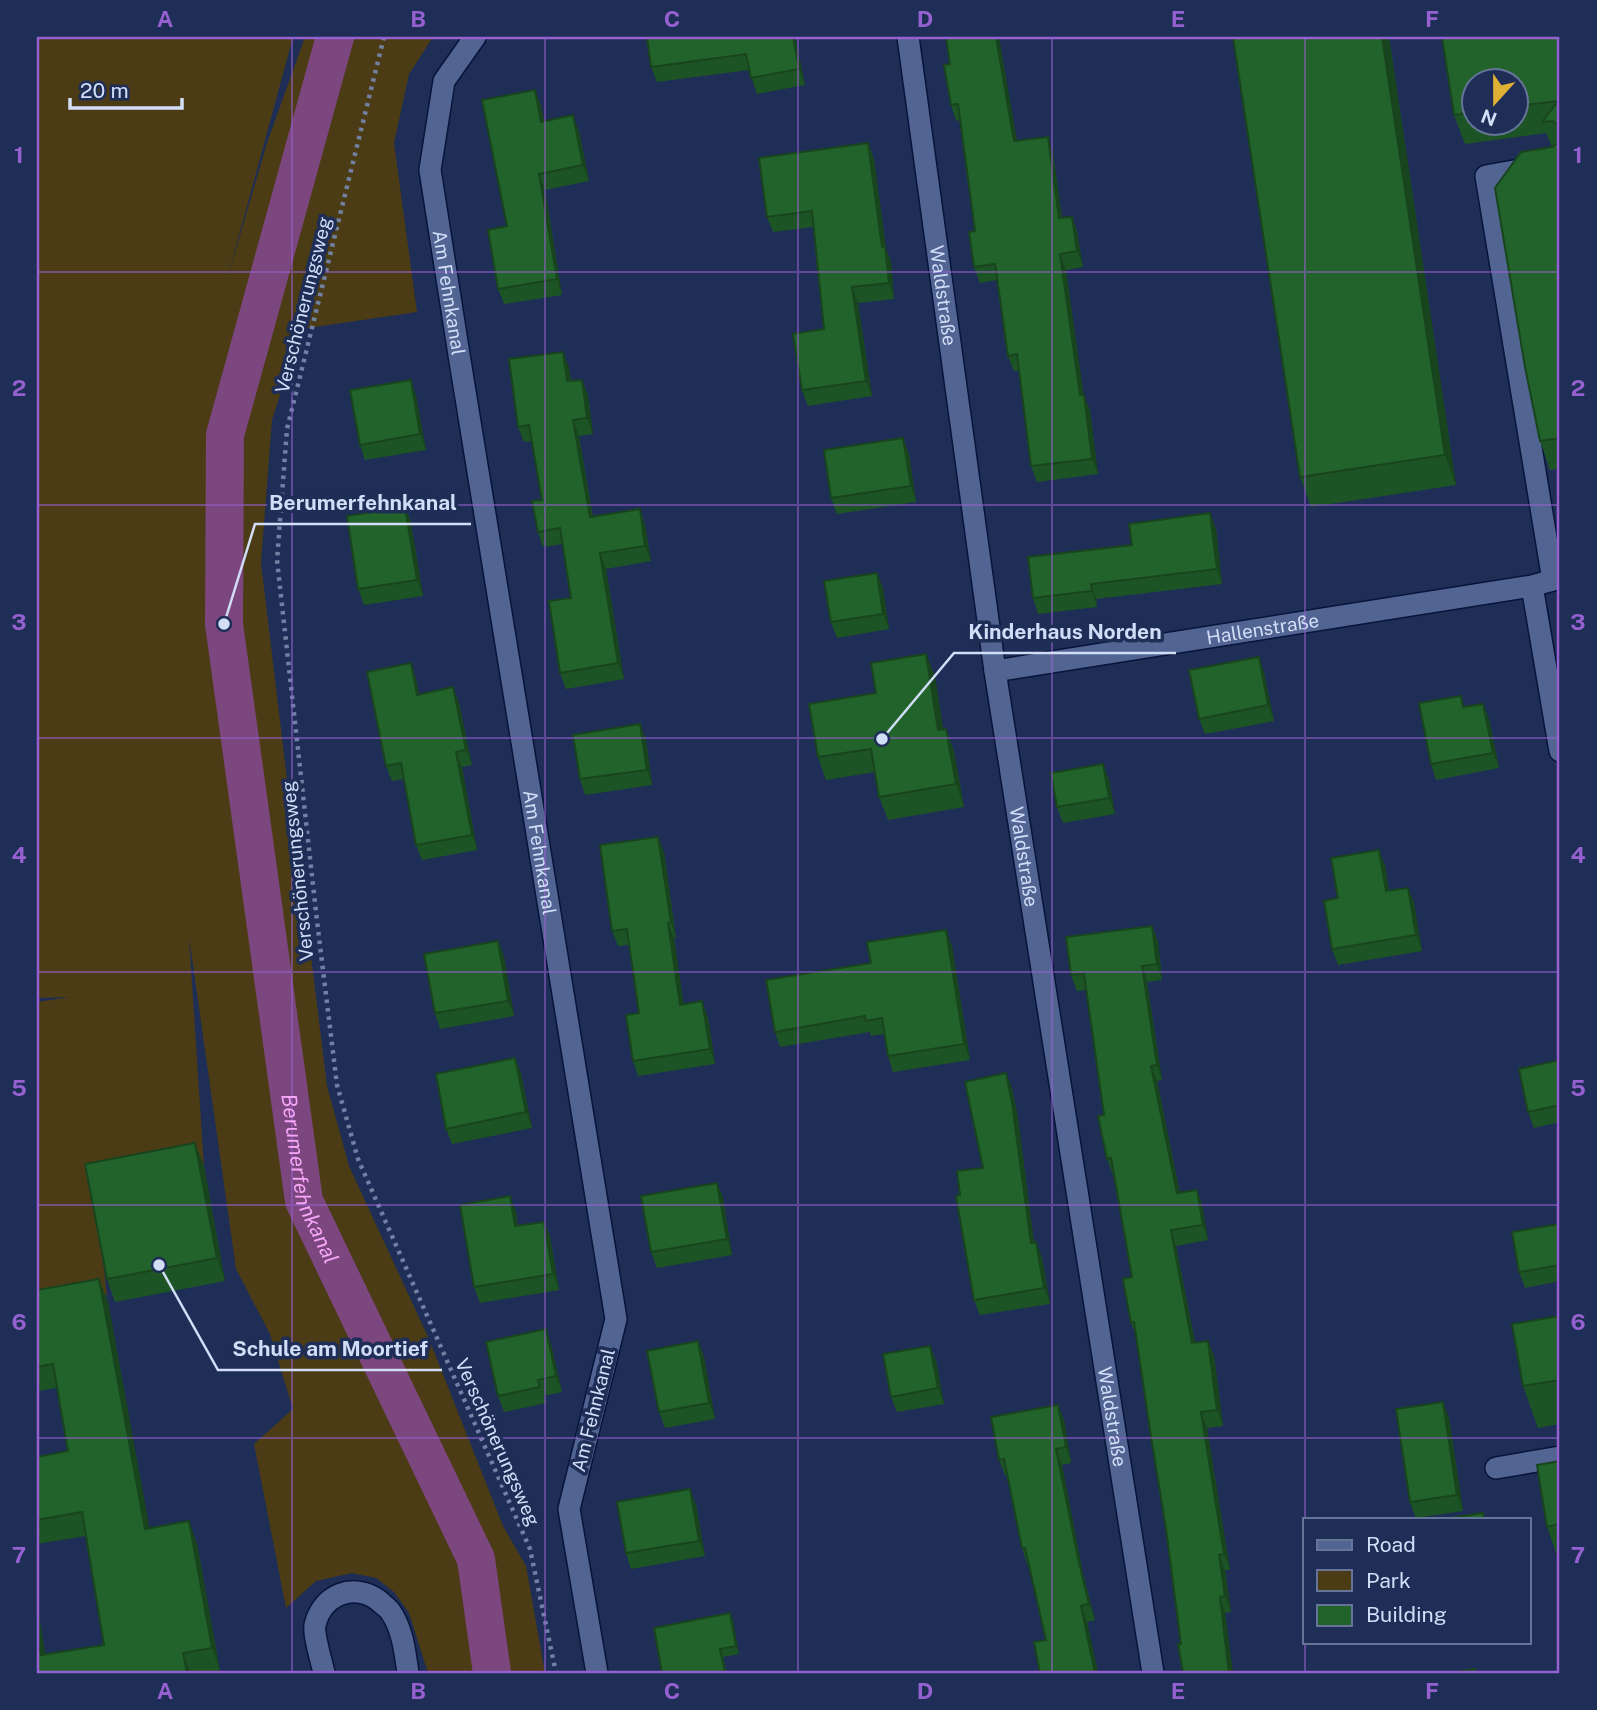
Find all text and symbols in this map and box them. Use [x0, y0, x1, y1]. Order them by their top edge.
text: A [157, 5, 174, 32]
text: B [410, 5, 426, 32]
text: C [664, 5, 680, 32]
text: D [917, 5, 933, 32]
text: E [1171, 5, 1185, 32]
text: F [1425, 5, 1439, 32]
scale bar [70, 66, 182, 110]
north arrow [1460, 66, 1530, 136]
text: 20 m [80, 78, 129, 103]
text: N [1478, 105, 1500, 131]
text: 1 [14, 141, 24, 168]
text: 1 [1573, 141, 1583, 168]
street label: Verschönerungsweg [270, 214, 336, 396]
street label: Am Fehnkanal [429, 228, 470, 357]
street label: Waldstraße [926, 244, 961, 347]
text: 2 [12, 374, 26, 401]
text: 2 [1571, 374, 1585, 401]
callout: Berumerfehnkanal [255, 482, 471, 524]
text: Berumerfehnkanal [269, 490, 457, 515]
text: 3 [11, 608, 27, 635]
text: 3 [1570, 608, 1586, 635]
street label: Hallenstraße [1205, 609, 1321, 648]
callout: Kinderhaus Norden [954, 611, 1176, 653]
text: Kinderhaus Norden [968, 619, 1162, 644]
street label: Verschönerungsweg [277, 780, 317, 962]
street label: Am Fehnkanal [519, 788, 561, 916]
street label: Waldstraße [1006, 805, 1043, 908]
text: 4 [11, 841, 27, 868]
text: 4 [1570, 841, 1586, 868]
text: 5 [11, 1074, 27, 1101]
text: 5 [1570, 1074, 1586, 1101]
water label: Berumerfehnkanal [277, 1092, 345, 1267]
text: 6 [11, 1308, 27, 1335]
text: 6 [1570, 1308, 1586, 1335]
callout: Schule am Moortief [218, 1328, 442, 1370]
text: Schule am Moortief [232, 1336, 428, 1361]
street label: Am Fehnkanal [567, 1346, 619, 1474]
street label: Verschönerungsweg [451, 1355, 545, 1529]
street label: Waldstraße [1094, 1365, 1131, 1468]
legend [1303, 1518, 1530, 1644]
text: Road [1366, 1532, 1416, 1557]
text: 7 [12, 1541, 26, 1568]
text: 7 [1571, 1541, 1585, 1568]
text: Park [1366, 1568, 1411, 1593]
text: Building [1366, 1602, 1447, 1627]
text: A [157, 1677, 174, 1704]
text: B [410, 1677, 426, 1704]
text: C [664, 1677, 680, 1704]
text: D [917, 1677, 933, 1704]
text: E [1171, 1677, 1185, 1704]
text: F [1425, 1677, 1439, 1704]

